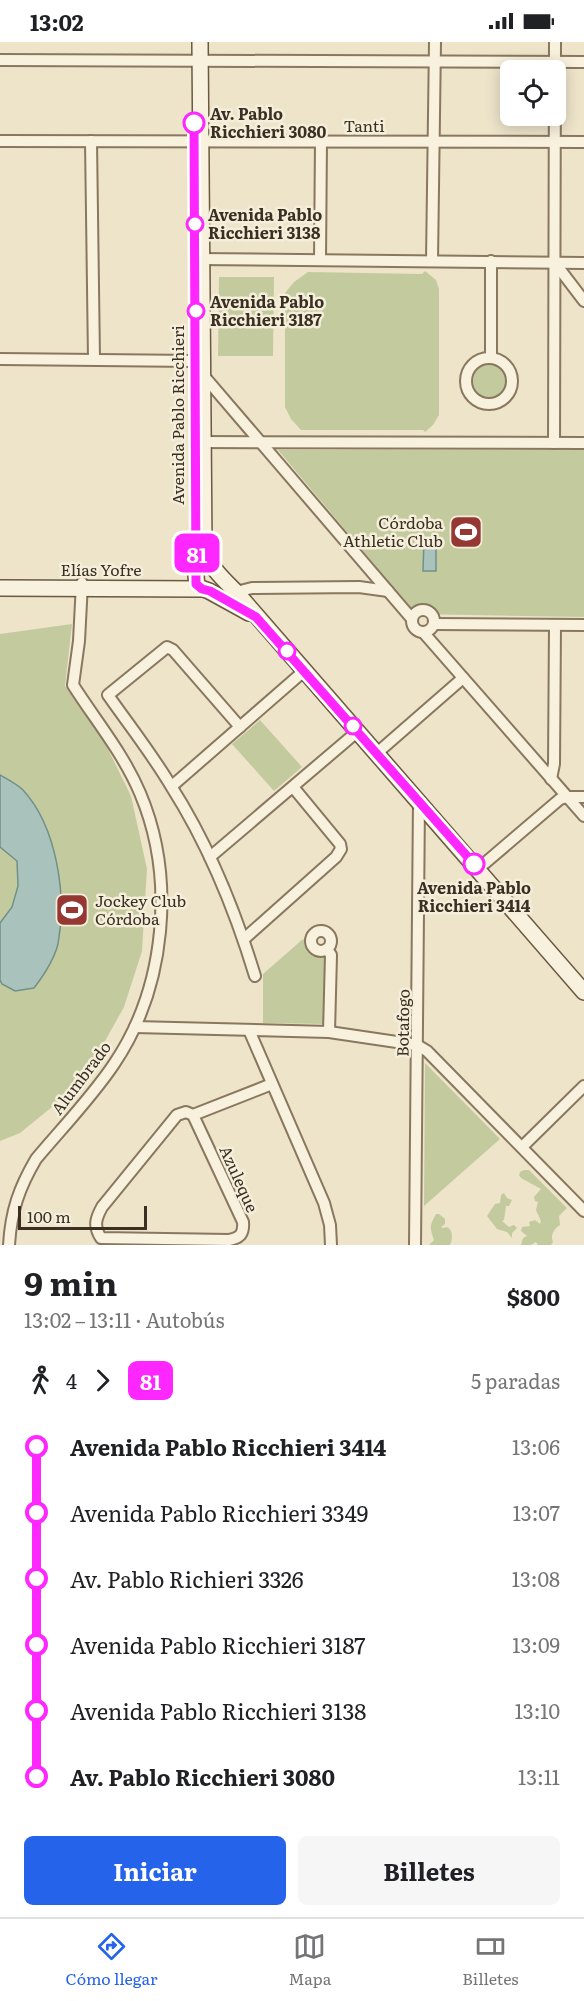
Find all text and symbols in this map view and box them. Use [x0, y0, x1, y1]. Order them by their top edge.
text: 13:02 [30, 5, 84, 38]
map controls [500, 60, 566, 126]
button: locate [500, 60, 566, 126]
place label: Av. Pablo Ricchieri 3080 [210, 101, 327, 143]
marker: Av. Pablo Ricchieri 3080 [183, 112, 205, 134]
street label: Tanti [343, 113, 385, 137]
place label: Avenida Pablo Ricchieri 3138 [208, 202, 322, 244]
marker: Avenida Pablo Ricchieri 3138 [186, 215, 204, 233]
place label: Avenida Pablo Ricchieri 3187 [210, 289, 324, 331]
marker: Avenida Pablo Ricchieri 3187 [187, 302, 205, 320]
street label: Avenida Pablo Ricchieri [165, 325, 189, 505]
place label: Córdoba Athletic Club [343, 510, 443, 552]
sports icon: Córdoba Athletic Club [448, 514, 484, 550]
line badge: 81 [170, 534, 224, 572]
text: 81 [186, 538, 208, 569]
street label: Elías Yofre [61, 557, 141, 581]
unlabelled marker [278, 642, 296, 660]
unlabelled marker [344, 717, 362, 735]
marker: Avenida Pablo Ricchieri 3414 [463, 853, 485, 875]
place label: Avenida Pablo Ricchieri 3414 [417, 875, 531, 917]
place label: Jockey Club Córdoba [95, 888, 186, 930]
sports icon: Jockey Club Córdoba [54, 892, 90, 928]
street label: Botafogo [389, 989, 415, 1057]
street label: Alumbrado [45, 1036, 116, 1119]
street label: Azuleque [214, 1141, 265, 1216]
scale bar [18, 1203, 147, 1230]
text: 100 m [27, 1204, 71, 1228]
text: 9 min [24, 1257, 118, 1306]
text: $800 [507, 1280, 560, 1313]
text: 13:02 – 13:11 · Autobús [24, 1304, 225, 1334]
icon: walk [24, 1364, 57, 1397]
icon: forward [86, 1364, 119, 1397]
text: 4 [66, 1365, 77, 1395]
text: 81 [140, 1365, 161, 1396]
text: 5 paradas [471, 1365, 560, 1395]
text: Avenida Pablo Ricchieri 3414 [70, 1430, 386, 1463]
text: 13:06 [512, 1431, 560, 1461]
text: Avenida Pablo Ricchieri 3349 [70, 1496, 368, 1529]
text: 13:07 [513, 1497, 560, 1527]
text: Av. Pablo Richieri 3326 [70, 1562, 304, 1595]
text: 13:08 [512, 1563, 560, 1593]
text: Avenida Pablo Ricchieri 3187 [70, 1628, 366, 1661]
text: 13:09 [512, 1629, 560, 1659]
text: Avenida Pablo Ricchieri 3138 [70, 1694, 367, 1727]
text: 13:10 [515, 1695, 560, 1725]
text: Av. Pablo Ricchieri 3080 [70, 1760, 335, 1793]
text: 13:11 [518, 1761, 560, 1791]
button: Iniciar [24, 1836, 286, 1905]
button: Billetes [298, 1836, 560, 1905]
tab: Cómo llegar [66, 1930, 158, 1990]
tab: Mapa [289, 1930, 331, 1990]
tab: Billetes [462, 1930, 518, 1990]

